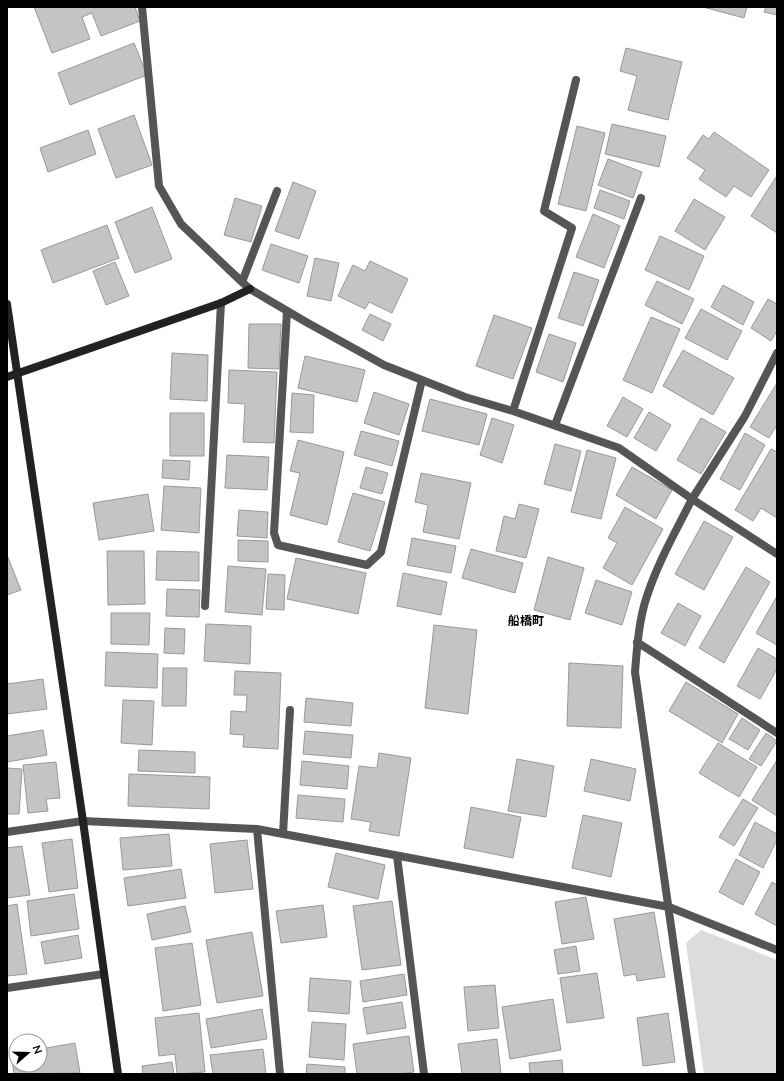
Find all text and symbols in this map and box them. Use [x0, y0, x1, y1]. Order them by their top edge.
district label: 船橋町 [508, 613, 544, 628]
north arrow [8, 1033, 48, 1073]
text: N [29, 1043, 45, 1056]

